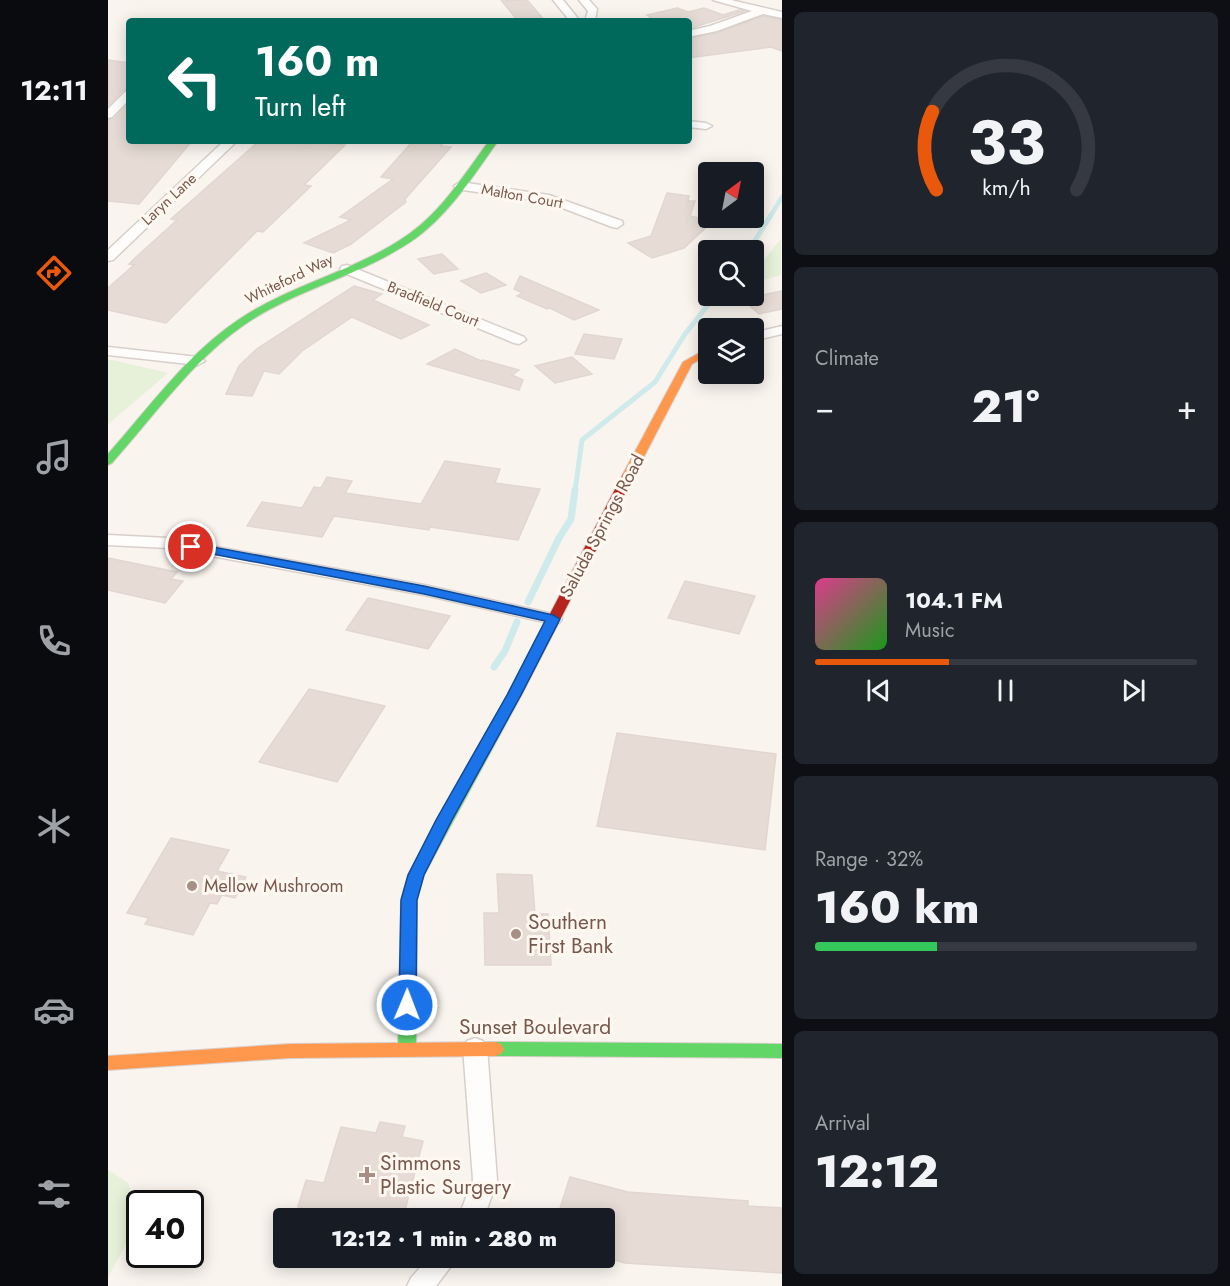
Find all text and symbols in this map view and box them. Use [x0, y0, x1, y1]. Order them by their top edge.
text: 160 m [255, 31, 379, 92]
icon: left [156, 42, 234, 120]
text: 12:11 [20, 71, 88, 110]
text: Turn left [255, 87, 345, 126]
text: 33 [967, 98, 1045, 188]
north arrow [698, 162, 764, 228]
map controls [698, 162, 764, 384]
street label: Laryn Lane [137, 168, 202, 230]
text: km/h [982, 173, 1030, 204]
street label: Malton Court [480, 178, 565, 214]
button: search [698, 240, 764, 306]
street label: Whiteford Way [241, 248, 337, 310]
icon: directions [33, 252, 75, 294]
street label: Bradfield Court [384, 276, 482, 332]
button: layers [698, 318, 764, 384]
text: Climate [815, 344, 879, 373]
text: 21° [972, 374, 1040, 439]
text: − [815, 384, 834, 431]
text: + [1177, 384, 1197, 431]
icon: music [33, 436, 75, 478]
street label: Saluda Springs Road [553, 450, 651, 602]
pin [165, 521, 216, 572]
icon: arrive [174, 530, 207, 563]
text: 104.1 FM [905, 584, 1003, 616]
text: Music [905, 616, 955, 645]
icon: phone [33, 620, 75, 662]
icon: previous [862, 674, 895, 707]
icon: pause [989, 674, 1022, 707]
icon: next [1117, 674, 1150, 707]
icon: climate [33, 805, 75, 847]
text: Range · 32% [815, 845, 923, 874]
place label: Mellow Mushroom [204, 873, 344, 899]
text: 160 km [815, 875, 979, 940]
marker: Mellow Mushroom [185, 879, 199, 893]
place label: Southern First Bank [528, 907, 614, 961]
marker: Southern First Bank [509, 927, 523, 941]
position arrow [375, 973, 439, 1037]
icon: car [33, 989, 75, 1031]
street label: Sunset Boulevard [459, 1012, 611, 1042]
text: Arrival [815, 1109, 870, 1138]
text: 12:12 [815, 1139, 939, 1204]
place label: Simmons Plastic Surgery [380, 1148, 512, 1202]
marker: Simmons Plastic Surgery [358, 1166, 376, 1184]
icon: filters [33, 1173, 75, 1215]
speed limit sign: 40 [126, 1190, 204, 1268]
text: 12:12 · 1 min · 280 m [331, 1222, 557, 1254]

